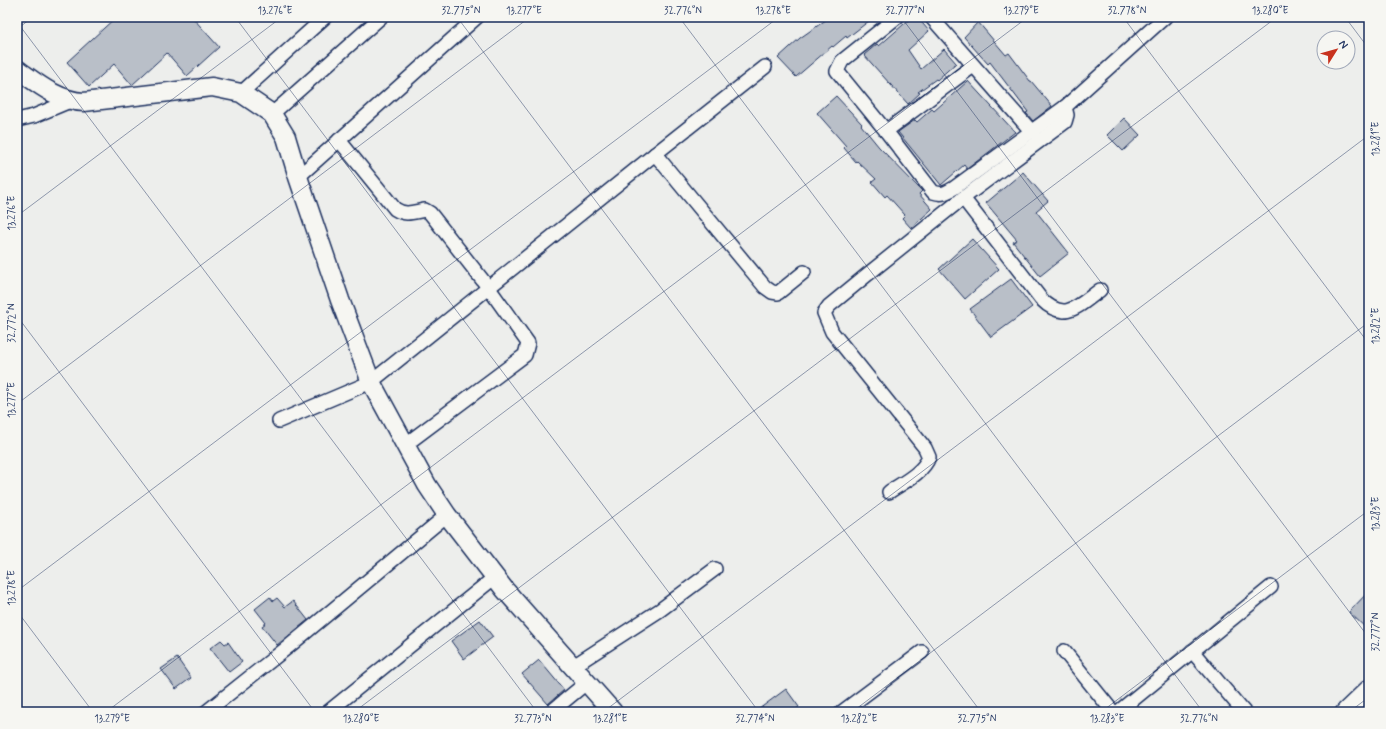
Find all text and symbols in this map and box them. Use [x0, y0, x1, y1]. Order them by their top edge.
text: 13.276°E [258, 4, 293, 18]
text: 32.775°N [442, 4, 481, 18]
text: 13.277°E [506, 4, 542, 18]
text: 32.776°N [664, 4, 702, 18]
text: 13.278°E [755, 4, 791, 18]
text: 32.777°N [886, 4, 925, 18]
text: 13.279°E [1003, 4, 1039, 18]
text: 32.778°N [1108, 4, 1147, 18]
text: 13.280°E [1252, 4, 1288, 18]
north arrow [1316, 30, 1356, 70]
text: N [1335, 37, 1351, 52]
text: 13.281°E [1369, 122, 1383, 156]
text: 13.276°E [5, 195, 19, 230]
text: 32.772°N [5, 303, 19, 343]
text: 13.282°E [1369, 308, 1383, 344]
text: 13.277°E [5, 382, 19, 418]
text: 13.283°E [1369, 496, 1383, 531]
text: 13.278°E [5, 570, 19, 606]
text: 32.777°N [1369, 612, 1383, 651]
text: 13.279°E [94, 712, 130, 726]
text: 13.280°E [343, 712, 379, 726]
text: 32.773°N [514, 712, 552, 726]
text: 13.281°E [593, 712, 627, 726]
text: 32.774°N [735, 712, 775, 726]
text: 13.282°E [841, 712, 877, 726]
text: 32.775°N [958, 712, 997, 726]
text: 13.283°E [1090, 712, 1125, 726]
text: 32.776°N [1180, 712, 1218, 726]

